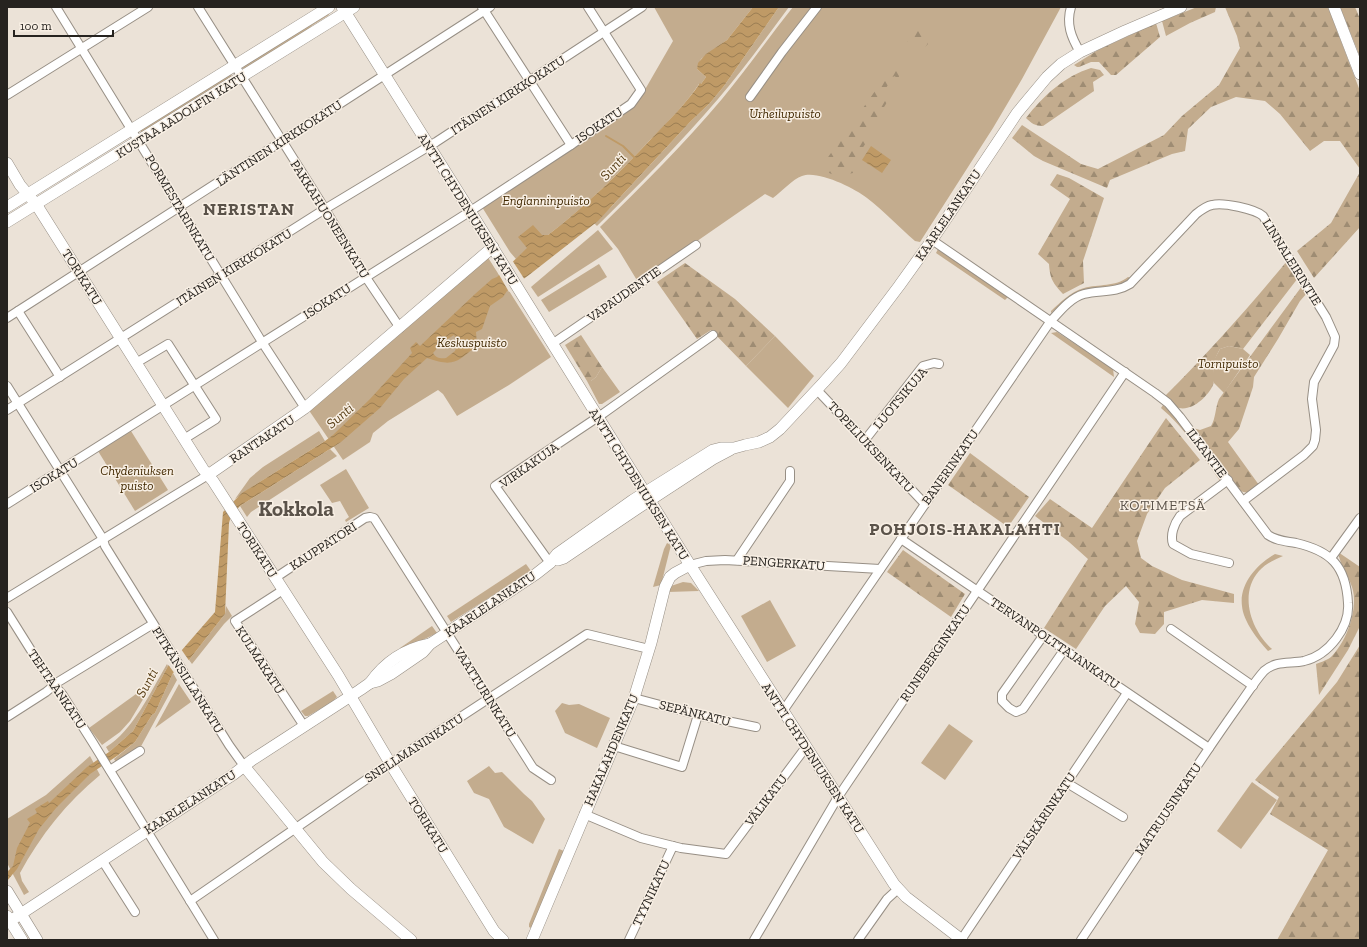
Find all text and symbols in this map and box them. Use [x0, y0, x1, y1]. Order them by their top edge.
scale bar [14, 12, 113, 38]
text: 100 m [20, 19, 52, 33]
street label: ITÄINEN KIRKKOKATU [448, 52, 568, 138]
street label: KUSTAA AADOLFIN KATU [113, 69, 249, 161]
street label: LÄNTINEN KIRKKOKATU [213, 97, 345, 189]
street label: ISOKATU [572, 104, 626, 146]
park label: Urheilupuisto [749, 106, 821, 121]
street label: ANTTI CHYDENIUKSEN KATU [415, 130, 521, 288]
water label: Sunti [596, 150, 630, 184]
street label: PORMESTARINKATU [142, 152, 218, 264]
street label: PAKKAHUONEENKATU [287, 157, 373, 281]
street label: KAARLELANKATU [912, 167, 984, 263]
park label: Englanninpuisto [502, 193, 590, 208]
district label: NERISTAN [203, 199, 295, 219]
street label: LINNALEIRINTIE [1259, 216, 1325, 308]
street label: ITÄINEN KIRKKOKATU [173, 225, 295, 309]
street label: TORIKATU [59, 246, 105, 308]
street label: VAPAUDENTIE [584, 263, 664, 325]
street label: ISOKATU [300, 280, 354, 322]
park label: Keskuspuisto [437, 335, 507, 350]
park label: Tornipuisto [1198, 356, 1258, 371]
street label: LUOTSIKUJA [870, 364, 931, 432]
street label: TOPELIUKSENKATU [825, 398, 917, 496]
water label: Sunti [323, 400, 357, 432]
street label: ANTTI CHYDENIUKSEN KATU [586, 405, 692, 563]
street label: RANTAKATU [227, 412, 297, 466]
street label: BANERINKATU [918, 426, 982, 508]
street label: ILKANTIE [1184, 426, 1231, 481]
street label: VIRKAKUJA [496, 439, 562, 491]
street label: ISOKATU [27, 454, 81, 496]
park label: Chydeniuksen puisto [100, 463, 174, 493]
district label: Kokkola [258, 496, 334, 521]
district label: KOTIMETSÄ [1120, 497, 1206, 514]
street label: KAUPPATORI [287, 519, 359, 573]
district label: POHJOIS-HAKALAHTI [869, 519, 1061, 539]
street label: TORIKATU [234, 520, 280, 580]
street label: PENGERKATU [742, 553, 826, 573]
street label: KAARLELANKATU [442, 568, 538, 640]
street label: TERVANPOLTTAJANKATU [987, 594, 1123, 692]
street label: RUNEBERGINKATU [897, 602, 973, 704]
street label: KULMAKATU [232, 623, 288, 697]
street label: PITKÄNSILLANKATU [149, 624, 227, 736]
street label: VAATTURINKATU [450, 643, 519, 740]
street label: TEHTAANKATU [25, 646, 89, 732]
water label: Sunti [132, 666, 162, 700]
street label: ANTTI CHYDENIUKSEN KATU [759, 680, 867, 836]
street label: HAKALAHDENKATU [581, 692, 641, 808]
street label: SEPÄNKATU [658, 697, 732, 729]
street label: SNELLMANINKATU [362, 710, 466, 786]
street label: MATRUUSINKATU [1132, 760, 1204, 858]
street label: KAARLELANKATU [141, 767, 239, 837]
street label: VÄLSKÄRINKATU [1009, 770, 1079, 863]
street label: VÄLIKATU [741, 771, 790, 830]
street label: TORIKATU [405, 794, 451, 856]
street label: TYYNIKATU [629, 858, 673, 928]

